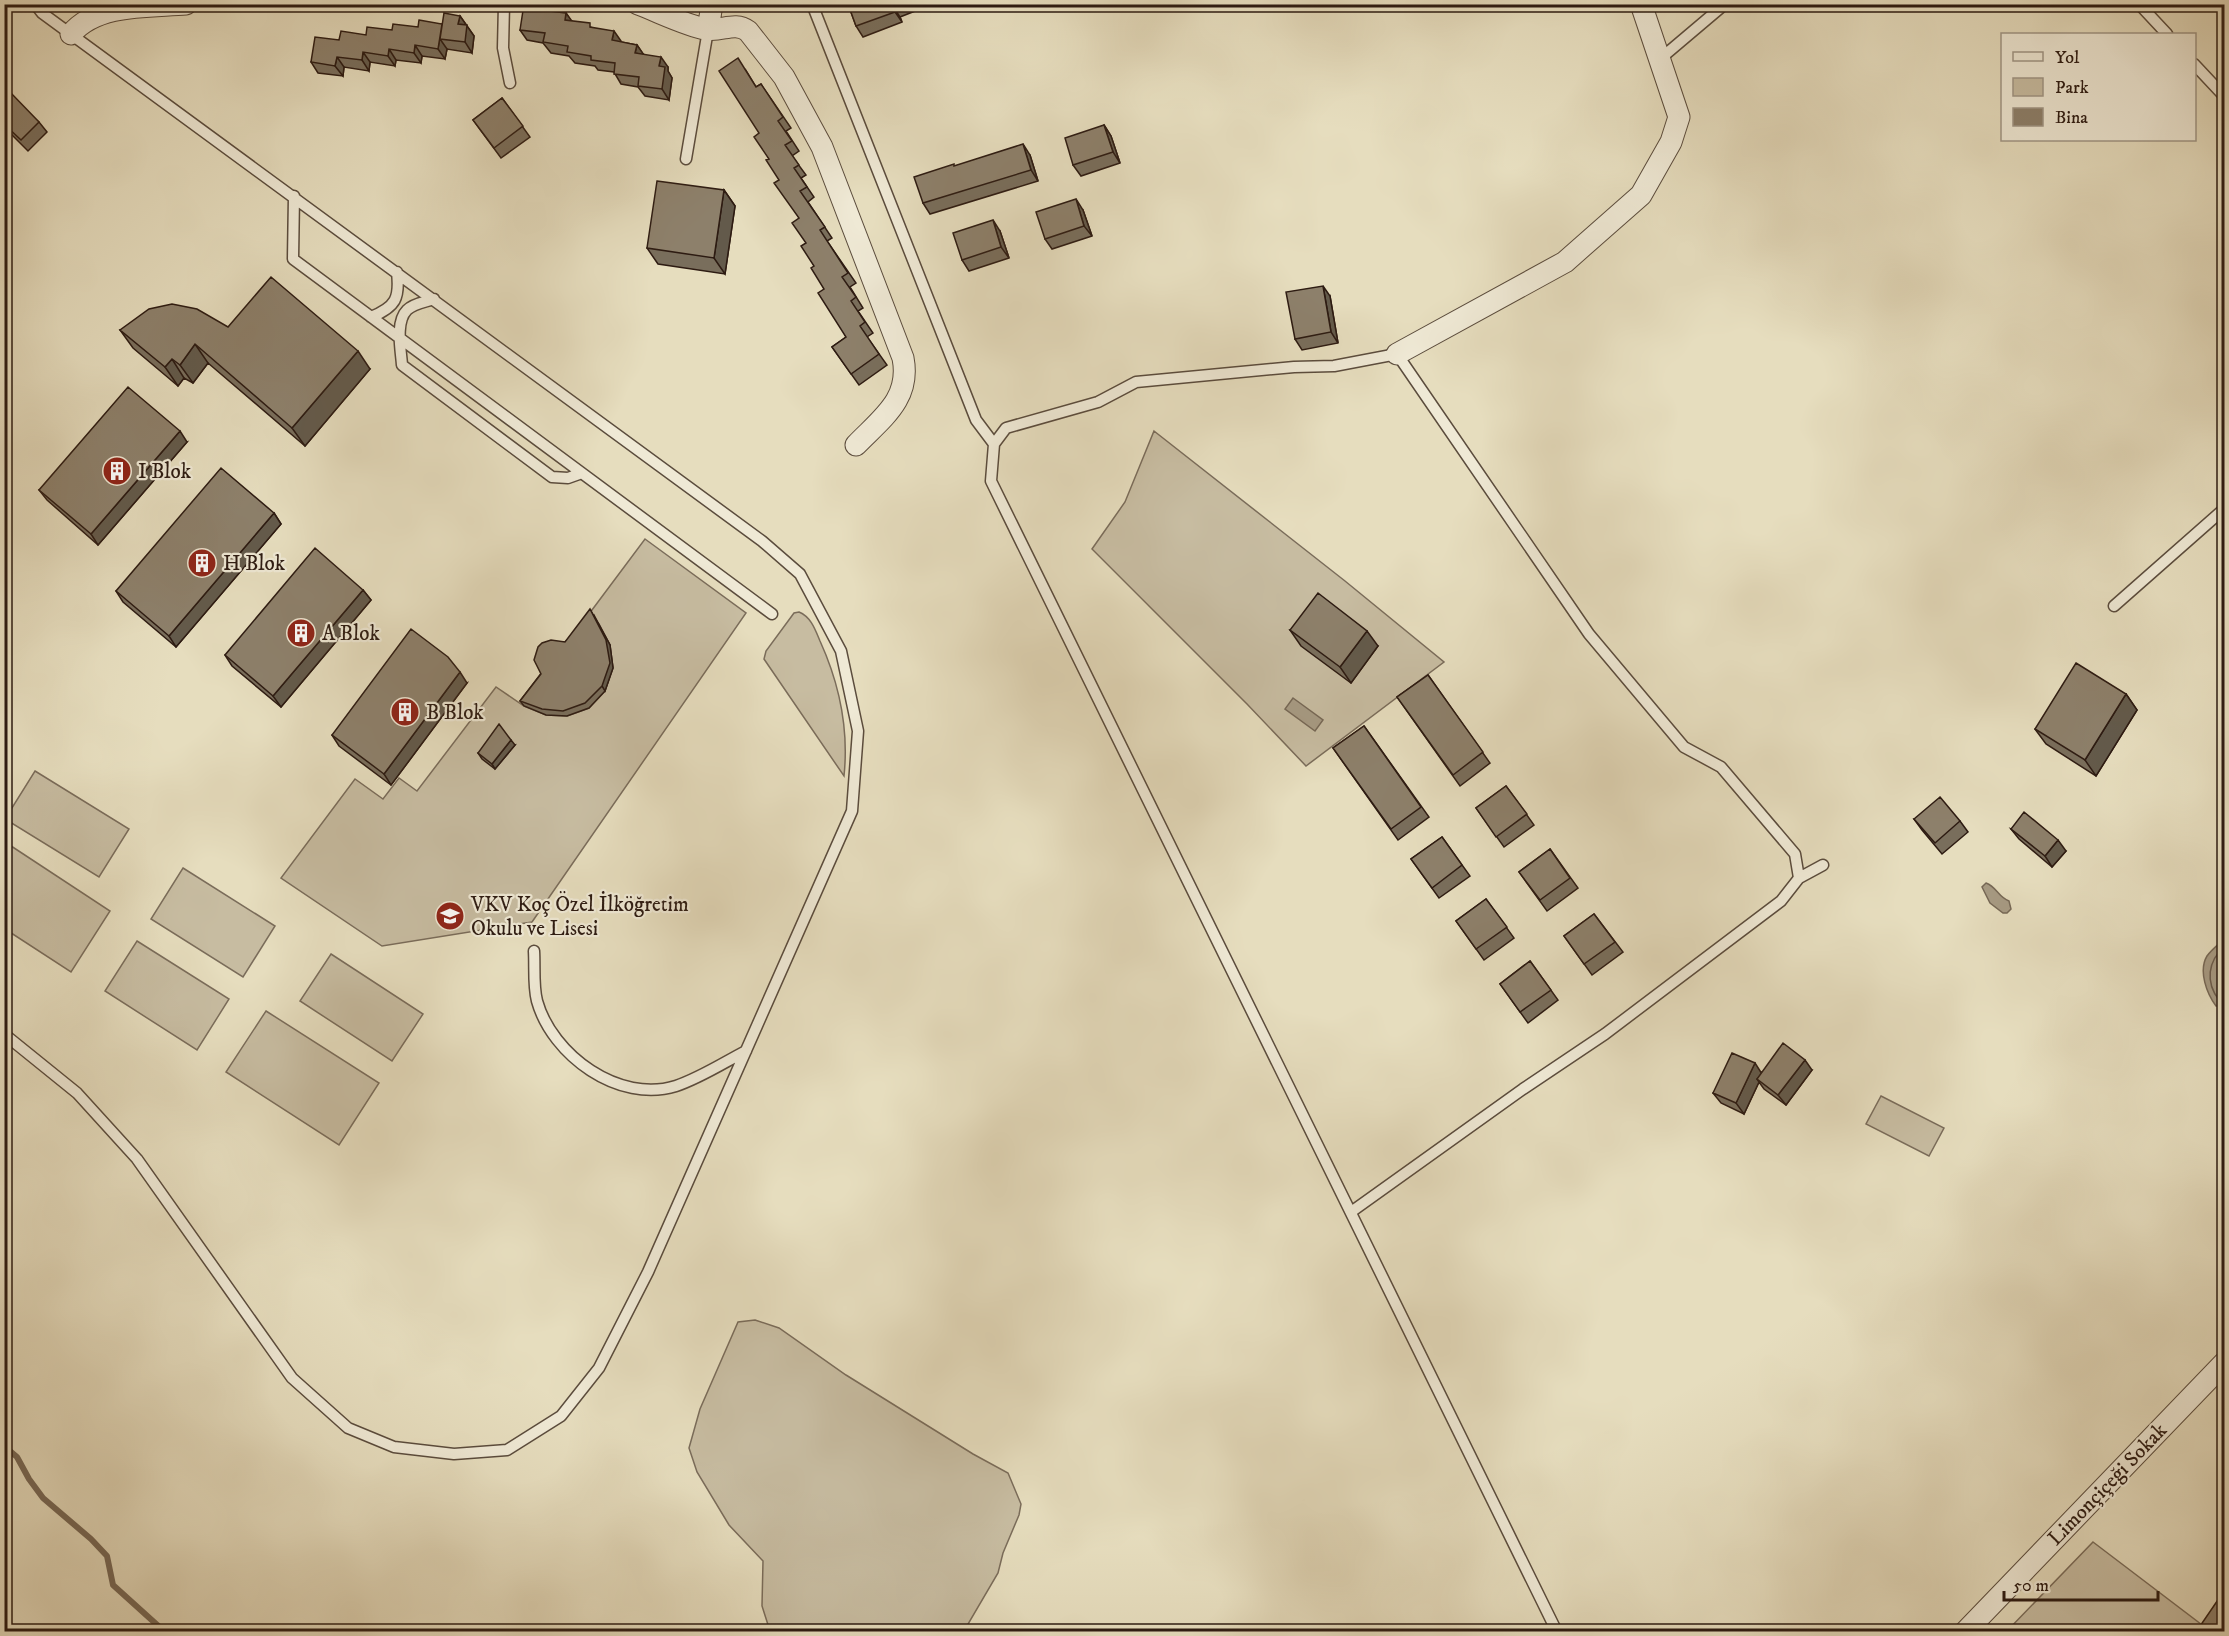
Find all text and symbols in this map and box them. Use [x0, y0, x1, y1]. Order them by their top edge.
legend [2001, 33, 2196, 141]
text: Yol [2055, 47, 2080, 69]
text: Park [2055, 77, 2089, 99]
text: Bina [2055, 107, 2088, 129]
building icon: I Blok [101, 455, 133, 487]
place label: I Blok [138, 459, 192, 485]
building icon: H Blok [186, 547, 218, 579]
place label: H Blok [223, 551, 286, 577]
building icon: A Blok [285, 617, 317, 649]
place label: A Blok [322, 621, 380, 647]
building icon: B Blok [389, 696, 421, 728]
place label: B Blok [426, 700, 484, 726]
place label: VKV Koç Özel İlköğretim Okulu ve Lisesi [470, 891, 689, 942]
school or university icon: VKV Koç Özel İlköğretim Okulu ve Lisesi [434, 900, 466, 932]
street label: Limonçiçeği Sokak [2043, 1417, 2173, 1551]
scale bar [2004, 1564, 2158, 1602]
text: 50 m [2013, 1575, 2049, 1597]

